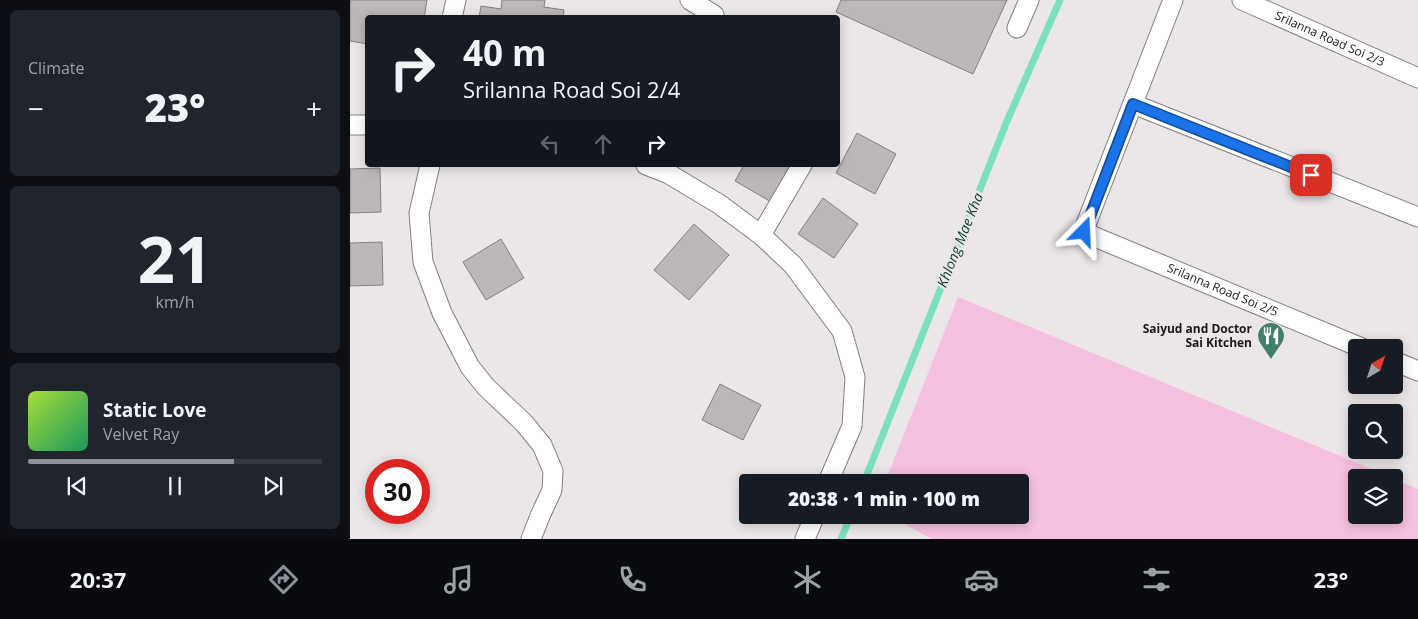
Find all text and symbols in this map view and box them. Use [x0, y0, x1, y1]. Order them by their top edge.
street label: Srilanna Road Soi 2/3 [1272, 7, 1388, 70]
text: 40 m [463, 29, 546, 76]
icon: right [380, 35, 445, 100]
text: Climate [28, 57, 85, 79]
text: Srilanna Road Soi 2/4 [463, 74, 680, 104]
text: 23° [145, 81, 205, 133]
text: − [28, 89, 44, 127]
text: + [306, 89, 322, 127]
icon: left [536, 130, 564, 158]
icon: ahead [589, 130, 617, 158]
icon: right [642, 130, 670, 158]
pin [1290, 154, 1332, 196]
icon: arrive [1297, 161, 1325, 189]
water label: Khlong Mae Kha [932, 190, 987, 290]
position arrow [1057, 205, 1109, 257]
text: 21 [138, 214, 212, 302]
street label: Srilanna Road Soi 2/5 [1165, 259, 1281, 320]
text: km/h [156, 291, 194, 313]
place label: Saiyud and Doctor Sai Kitchen [1143, 320, 1253, 351]
restaurant icon: Saiyud and Doctor Sai Kitchen [1256, 321, 1286, 360]
north arrow [1348, 339, 1402, 394]
map controls [1348, 339, 1403, 524]
text: Static Love [103, 397, 206, 423]
button: search [1348, 404, 1403, 459]
text: Velvet Ray [103, 423, 179, 445]
speed limit sign: 30 [365, 459, 430, 524]
button: layers [1348, 469, 1403, 524]
icon: previous [63, 472, 91, 500]
icon: pause [161, 472, 189, 500]
icon: next [259, 472, 287, 500]
text: 20:38 · 1 min · 100 m [788, 486, 980, 512]
icon: directions [266, 562, 301, 597]
icon: music [441, 562, 476, 597]
icon: phone [615, 562, 650, 597]
icon: climate [790, 562, 825, 597]
icon: car [964, 562, 999, 597]
icon: filters [1139, 562, 1174, 597]
text: 20:37 [70, 564, 126, 594]
text: 23° [1314, 564, 1348, 594]

